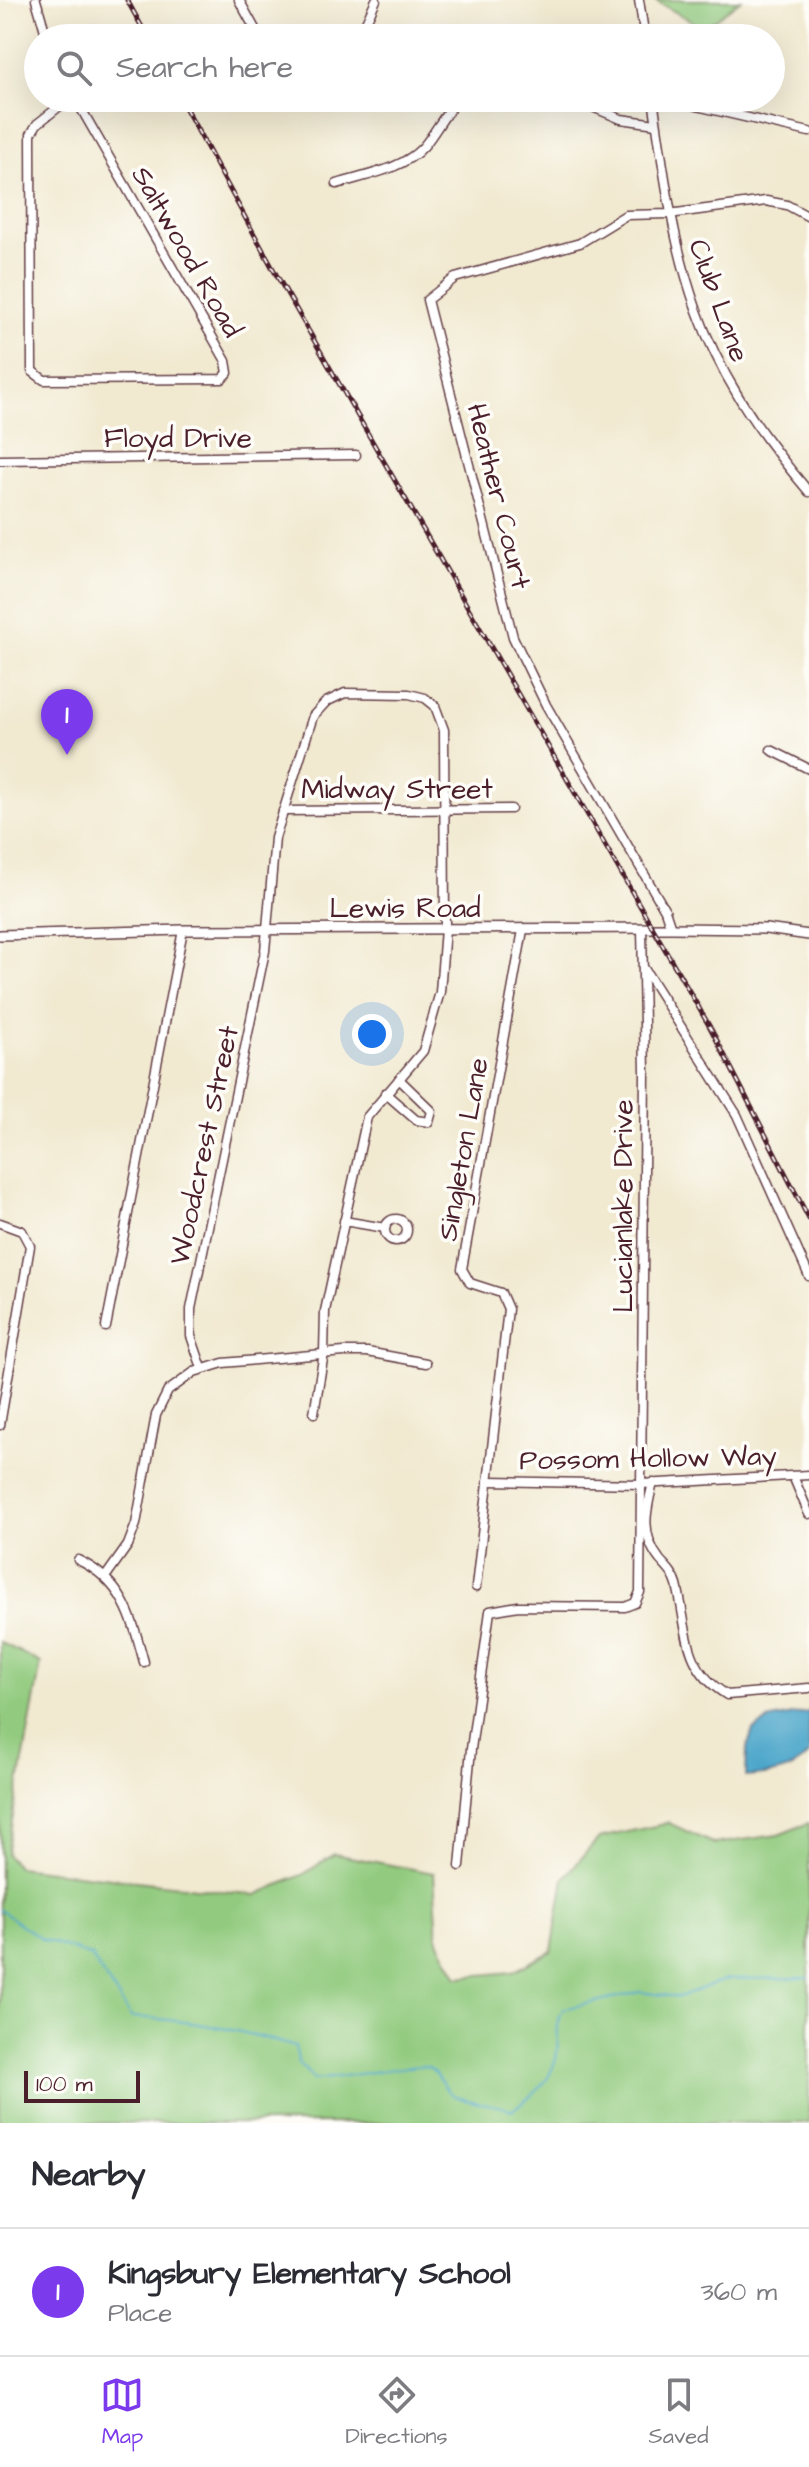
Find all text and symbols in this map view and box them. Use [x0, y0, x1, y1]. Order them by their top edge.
search box [24, 24, 785, 112]
icon: search [52, 46, 96, 90]
text: Search here [116, 47, 293, 89]
street label: Saltwood Road [122, 159, 252, 345]
street label: Club Lane [678, 234, 759, 367]
street label: Heather Court [457, 400, 541, 594]
street label: Floyd Drive [104, 419, 252, 460]
pin: 1 [41, 689, 93, 755]
street label: Midway Street [301, 770, 493, 811]
street label: Lewis Road [330, 889, 481, 928]
your location [352, 1014, 392, 1054]
street label: Woodcrest Street [160, 1022, 249, 1268]
street label: Singleton Lane [428, 1055, 500, 1244]
street label: Lucianlake Drive [604, 1099, 643, 1313]
street label: Possom Hollow Way [519, 1437, 777, 1482]
scale bar [24, 2067, 140, 2103]
text: 100 m [36, 2069, 93, 2100]
text: Nearby [32, 2151, 146, 2199]
text: Kingsbury Elementary School [108, 2253, 511, 2295]
text: 1 [56, 2274, 60, 2310]
text: 360 m [700, 2274, 777, 2310]
text: Place [108, 2295, 172, 2331]
tab: Map [100, 2373, 144, 2452]
tab: Directions [345, 2373, 448, 2452]
tab: Saved [649, 2373, 709, 2452]

